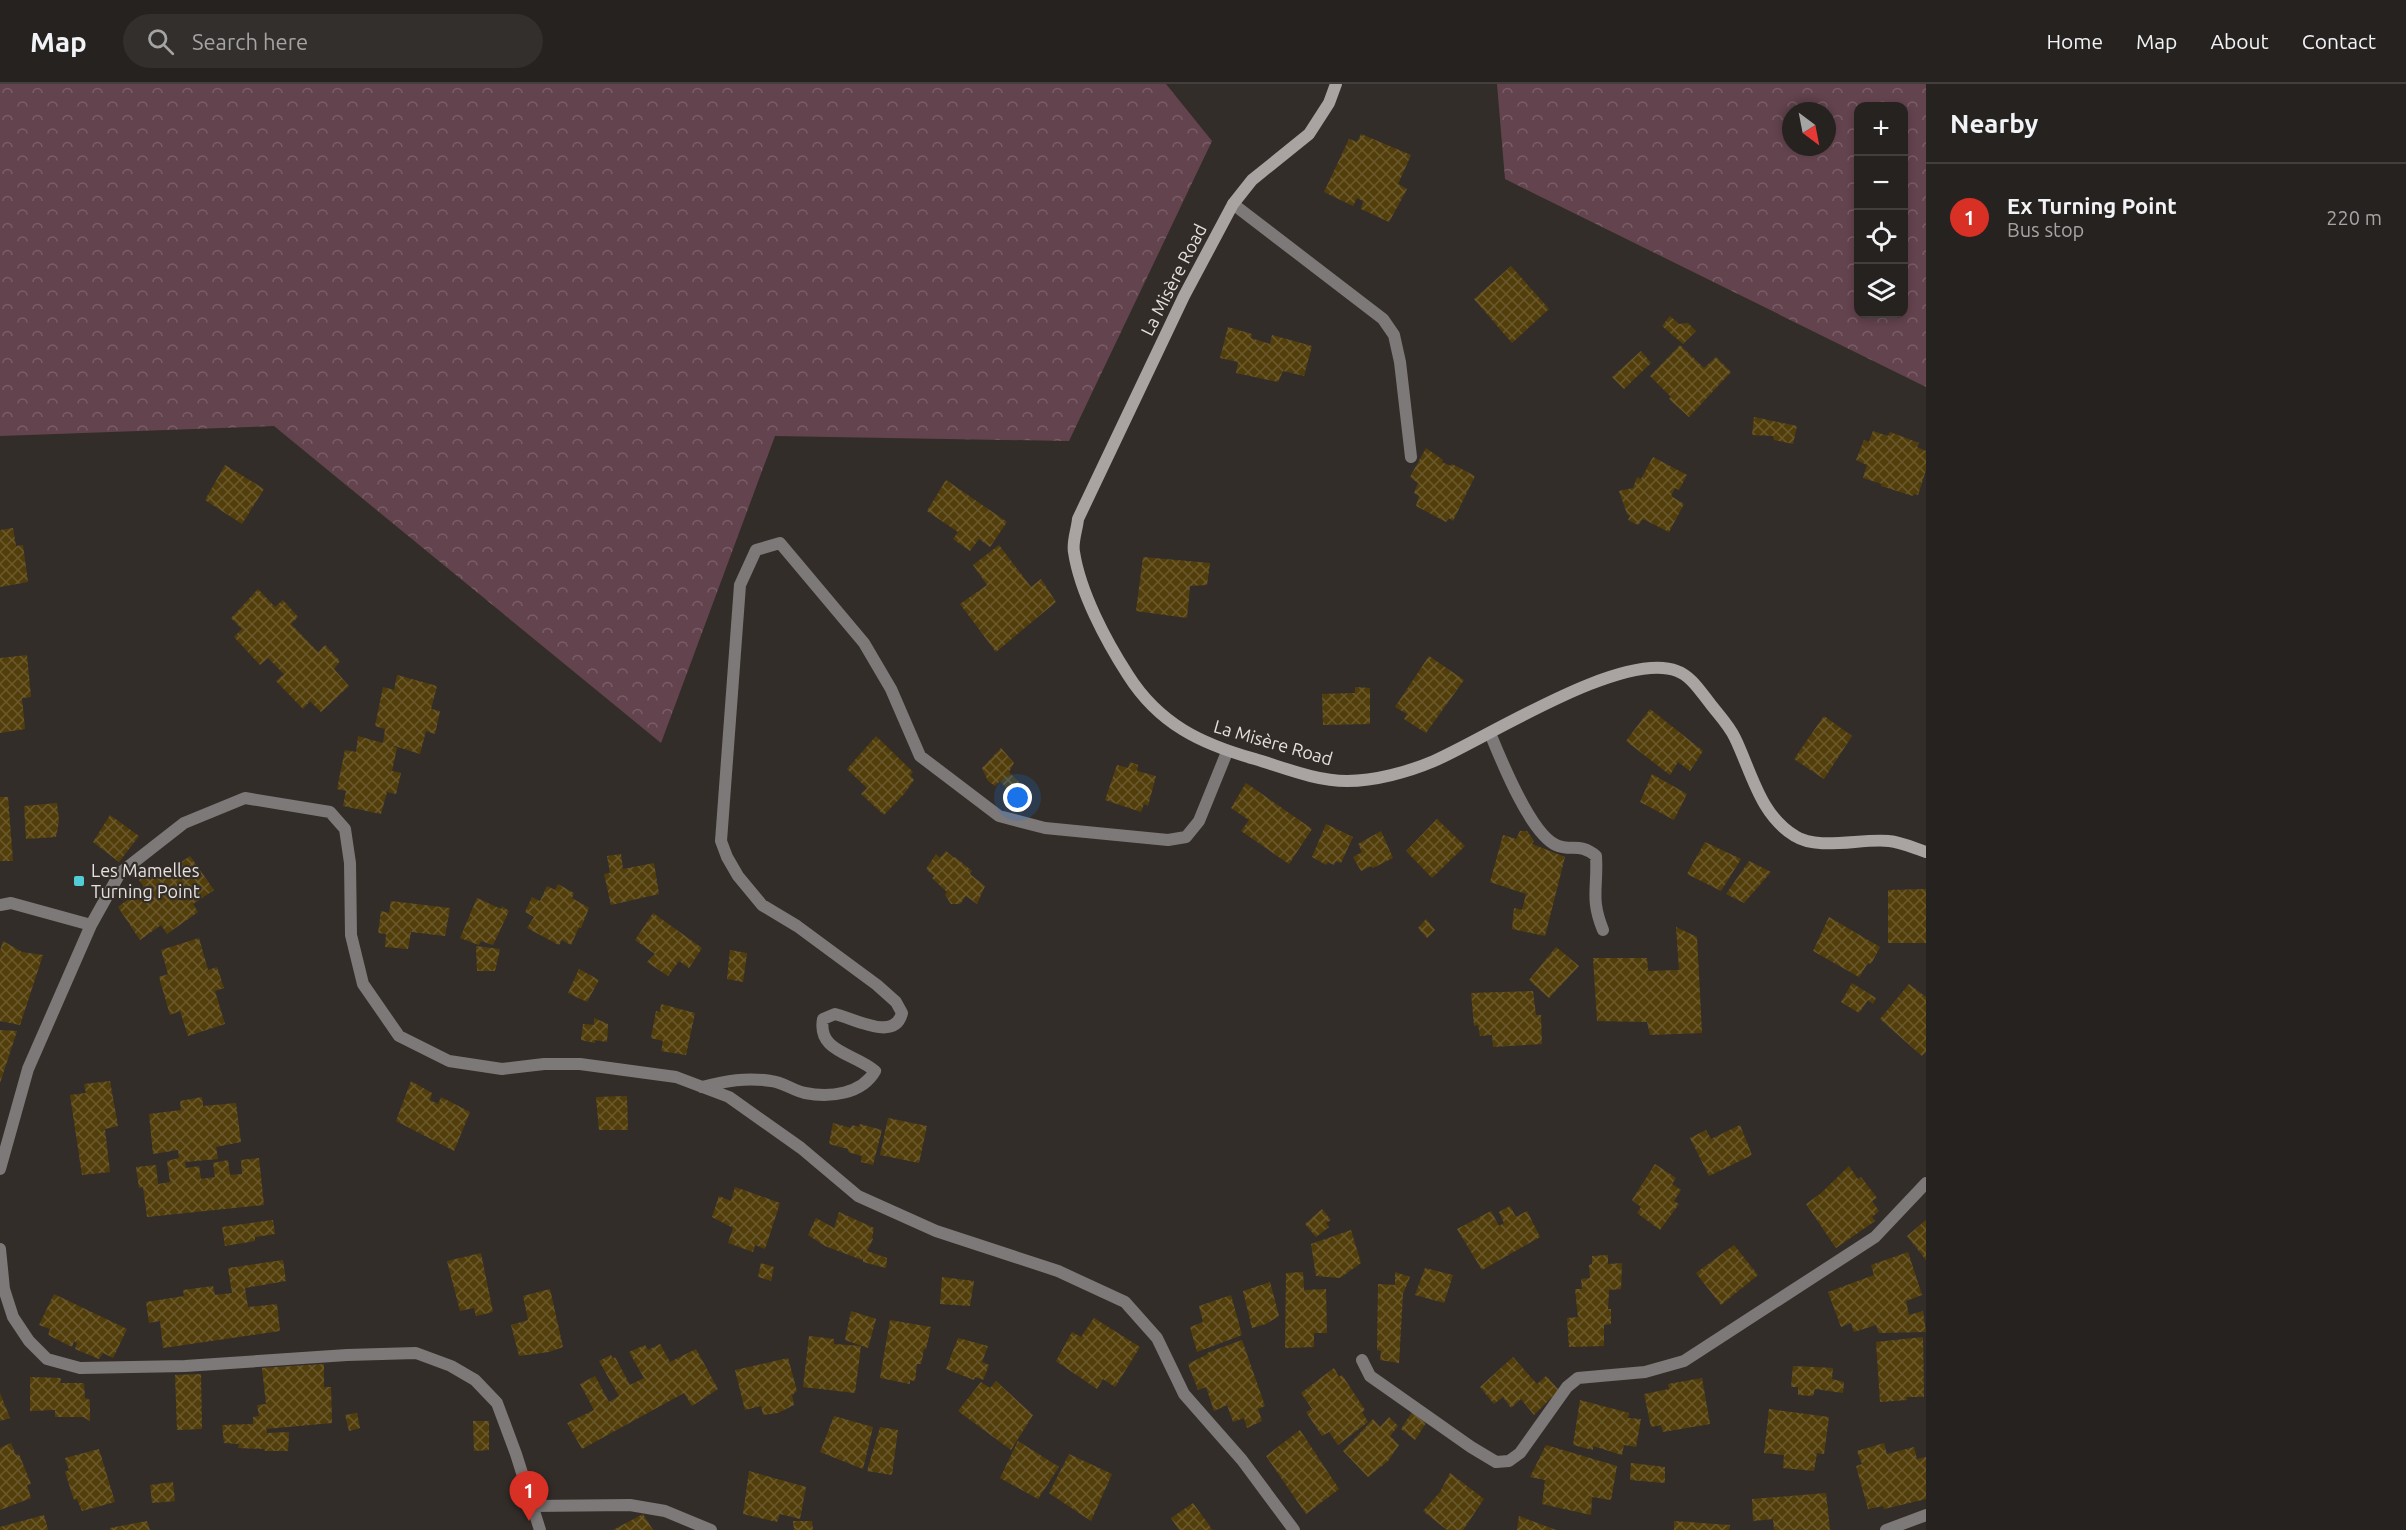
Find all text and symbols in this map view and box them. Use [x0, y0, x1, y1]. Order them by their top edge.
search box [123, 14, 543, 68]
icon: search [144, 25, 177, 58]
text: Map [30, 26, 87, 57]
text: Search here [192, 29, 308, 54]
text: Home [2046, 29, 2103, 53]
text: Map [2136, 29, 2177, 53]
text: About [2210, 29, 2269, 53]
text: Contact [2302, 29, 2376, 53]
north arrow [1782, 102, 1836, 156]
map controls [1854, 102, 1908, 318]
button: + [1854, 102, 1908, 156]
text: Nearby [1950, 109, 2038, 138]
button: − [1854, 156, 1908, 210]
text: Ex Turning Point [2007, 193, 2177, 218]
text: 1 [1964, 206, 1975, 229]
text: 220 m [2326, 206, 2382, 229]
button: locate [1854, 210, 1908, 264]
text: Bus stop [2007, 218, 2084, 241]
street label: La Misère Road [1136, 220, 1210, 339]
button: layers [1854, 264, 1908, 318]
street label: La Misère Road [1212, 716, 1335, 769]
your location [1003, 783, 1032, 812]
place label: Les Mamelles Turning Point [91, 860, 200, 901]
marker: Les Mamelles Turning Point [72, 874, 86, 888]
pin: 1 [510, 1472, 548, 1521]

